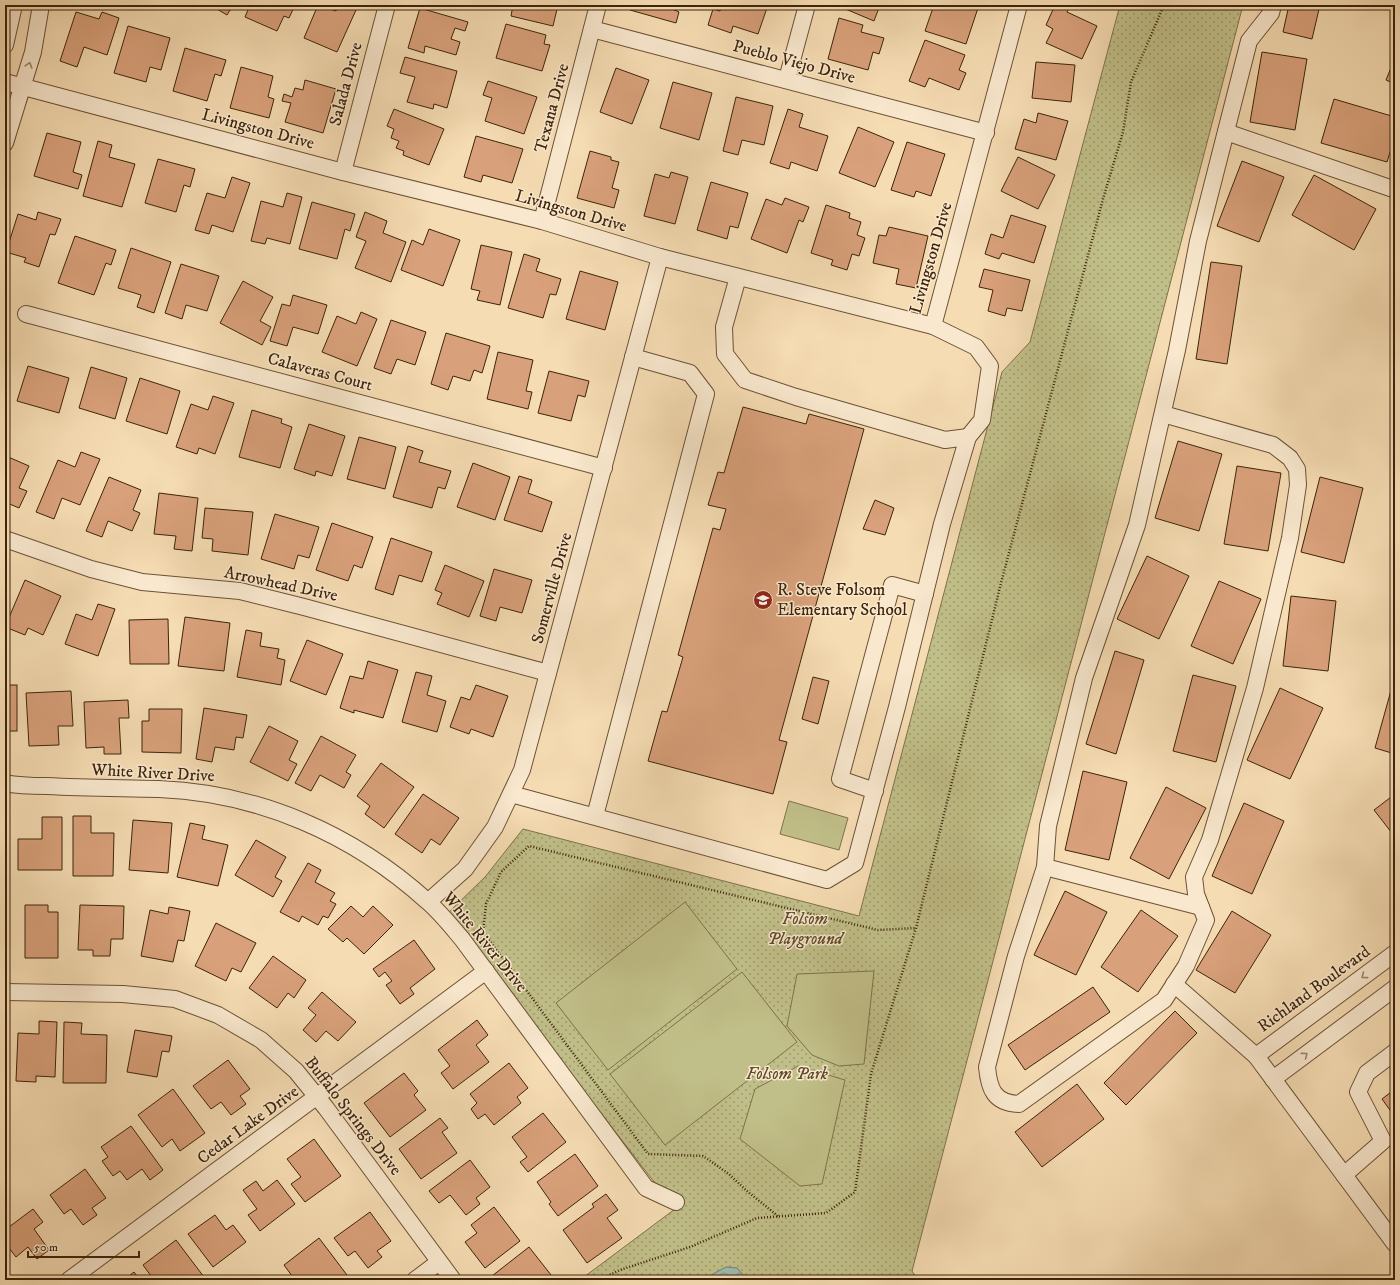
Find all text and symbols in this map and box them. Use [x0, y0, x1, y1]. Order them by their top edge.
street label: Pueblo Viejo Drive [730, 35, 858, 89]
street label: Salada Drive [324, 40, 368, 128]
street label: Texana Drive [530, 61, 574, 155]
one-way arrow [24, 62, 33, 69]
street label: Livingston Drive [199, 103, 317, 155]
street label: Livingston Drive [512, 185, 630, 237]
street label: Livingston Drive [905, 199, 957, 317]
street label: Calaveras Court [265, 347, 375, 397]
street label: Somerville Drive [527, 530, 577, 646]
street label: Arrowhead Drive [222, 561, 340, 607]
place label: R. Steve Folsom Elementary School [777, 579, 907, 621]
school or university icon: R. Steve Folsom Elementary School [752, 589, 774, 611]
street label: White River Drive [90, 759, 215, 787]
street label: White River Drive [437, 886, 532, 997]
park label: Folsom Playground [767, 908, 846, 950]
street label: Richland Boulevard [1253, 940, 1375, 1037]
one-way arrow [1361, 971, 1368, 978]
street label: Buffalo Springs Drive [300, 1052, 406, 1180]
one-way arrow [1300, 1053, 1307, 1060]
park label: Folsom Park [746, 1063, 829, 1085]
street label: Cedar Lake Drive [193, 1081, 303, 1169]
scale bar [28, 1233, 139, 1259]
text: 50 m [34, 1240, 58, 1255]

